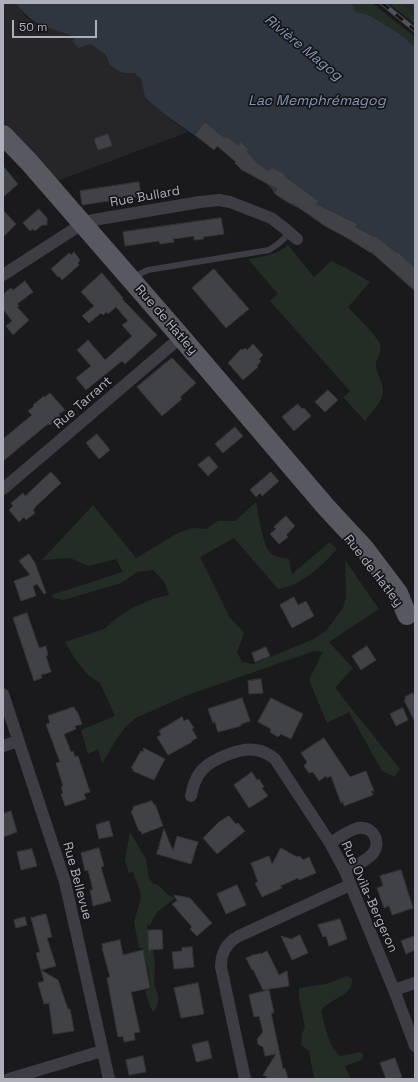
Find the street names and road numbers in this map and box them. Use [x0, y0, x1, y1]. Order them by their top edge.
street label: Rue Bullard [109, 183, 181, 211]
street label: Rue de Hatley [132, 282, 200, 358]
street label: Rue Tarrant [51, 373, 115, 433]
street label: Rue de Hatley [340, 532, 406, 610]
street label: Rue Ovila-Bergeron [337, 839, 401, 955]
street label: Rue Bellevue [59, 840, 95, 922]

